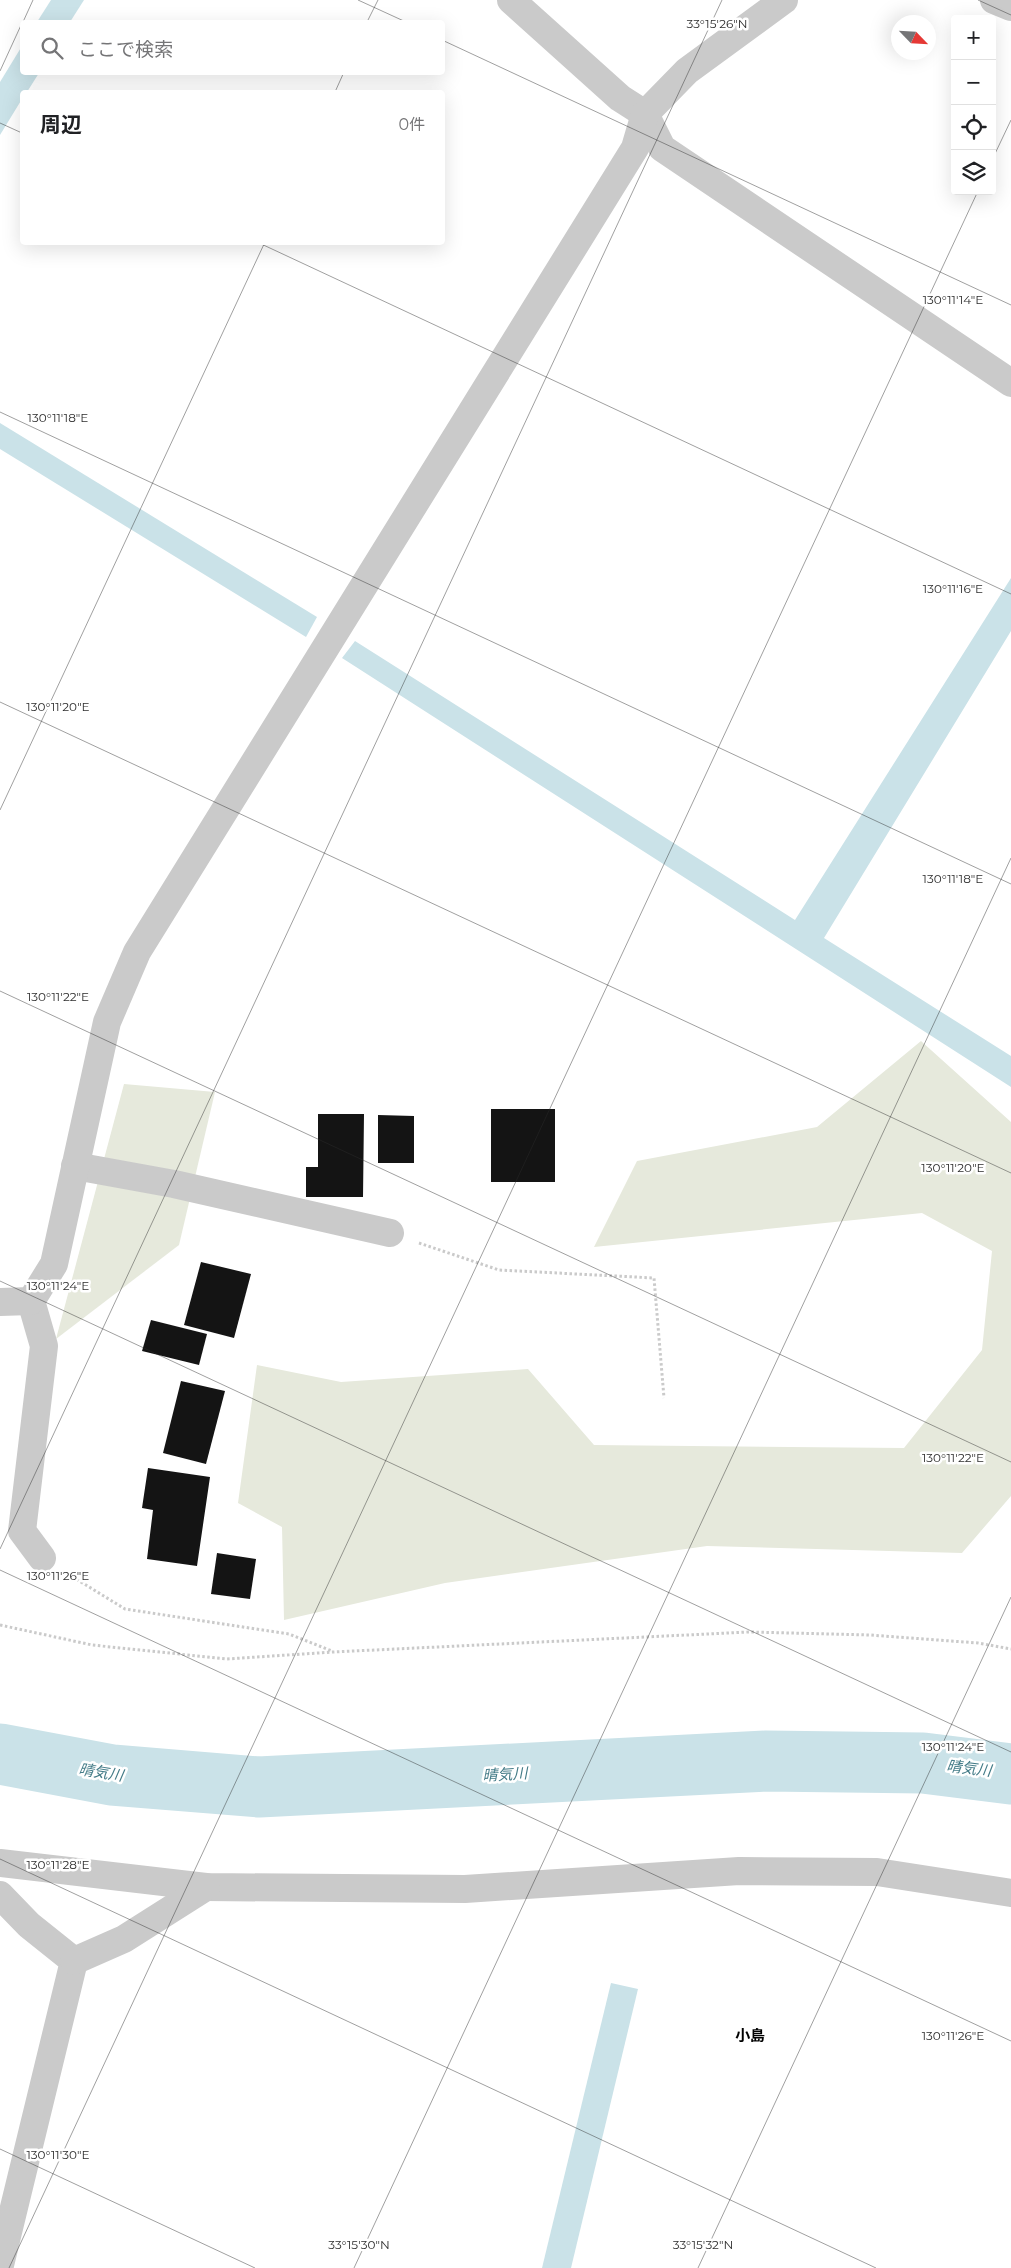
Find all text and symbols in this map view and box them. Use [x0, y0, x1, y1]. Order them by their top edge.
north arrow [891, 15, 936, 60]
map controls [951, 15, 996, 195]
button: + [951, 15, 996, 60]
text: 33°15'26"N [687, 16, 747, 31]
search box [20, 20, 445, 75]
icon: search [38, 34, 66, 62]
text: ここで検索 [78, 38, 173, 61]
button: − [951, 60, 996, 105]
button: locate [951, 105, 996, 150]
text: 周辺 [40, 112, 82, 137]
text: 0件 [398, 115, 425, 134]
button: layers [951, 150, 996, 195]
text: 130°11'14"E [923, 292, 983, 307]
text: 130°11'18"E [28, 410, 88, 425]
text: 130°11'16"E [923, 581, 983, 596]
text: 130°11'20"E [26, 699, 90, 714]
text: 130°11'18"E [923, 871, 983, 886]
text: 130°11'22"E [27, 989, 89, 1004]
text: 130°11'20"E [921, 1160, 985, 1175]
text: 130°11'24"E [27, 1278, 89, 1293]
text: 130°11'22"E [922, 1450, 984, 1465]
text: 130°11'26"E [27, 1568, 89, 1583]
text: 130°11'24"E [922, 1739, 984, 1754]
water label: 晴気川 [946, 1756, 994, 1780]
water label: 晴気川 [77, 1759, 127, 1785]
water label: 晴気川 [482, 1763, 530, 1785]
text: 130°11'28"E [27, 1857, 90, 1872]
district label: 小島 [735, 2026, 765, 2045]
text: 130°11'26"E [922, 2028, 984, 2043]
text: 130°11'30"E [26, 2147, 90, 2162]
text: 33°15'30"N [328, 2237, 390, 2252]
text: 33°15'32"N [673, 2237, 733, 2252]

